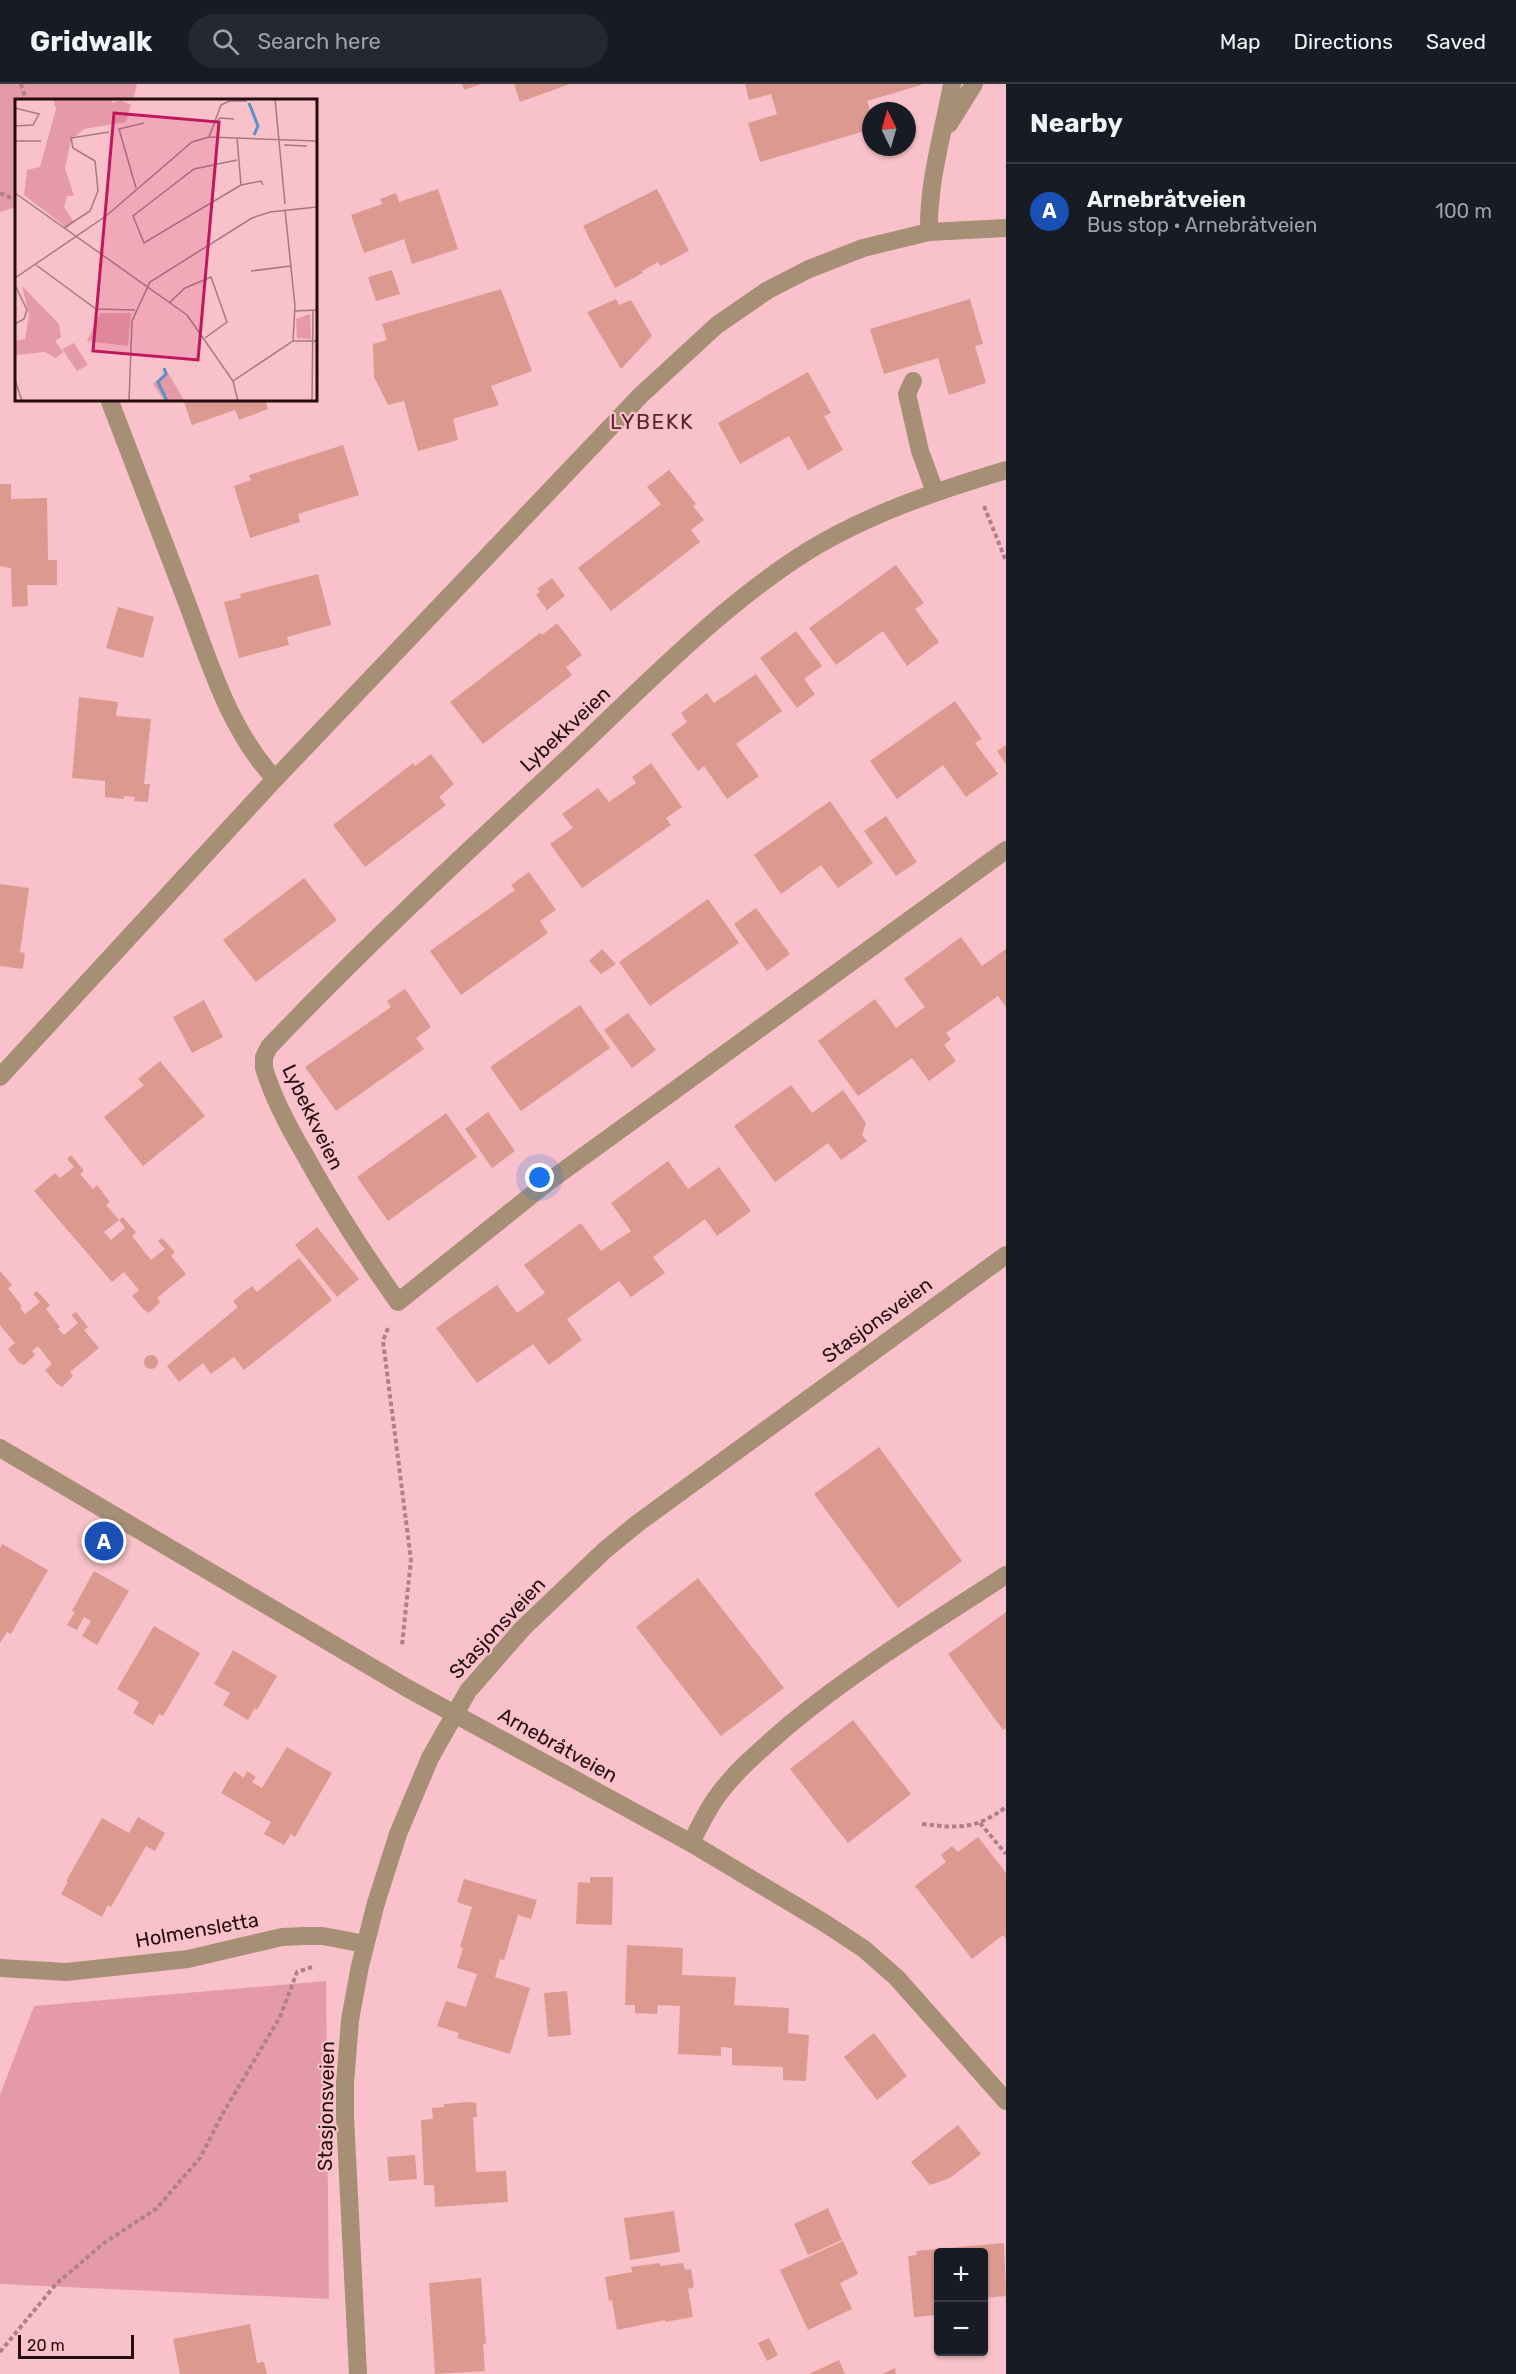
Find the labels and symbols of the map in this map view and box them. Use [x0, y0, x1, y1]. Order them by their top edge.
inset map [15, 99, 316, 400]
north arrow [862, 102, 916, 156]
district label: LYBEKK [610, 409, 694, 434]
street label: Lybekkveien [515, 681, 615, 777]
street label: Lybekkveien [277, 1060, 349, 1174]
your location [525, 1163, 554, 1192]
street label: Stasjonsveien [817, 1272, 937, 1368]
pin: A [84, 1518, 124, 1564]
street label: Stasjonsveien [444, 1572, 550, 1684]
street label: Arnebråtveien [494, 1702, 622, 1788]
street label: Holmensletta [134, 1907, 260, 1953]
street label: Stasjonsveien [313, 2041, 339, 2171]
scale bar [18, 2332, 134, 2360]

